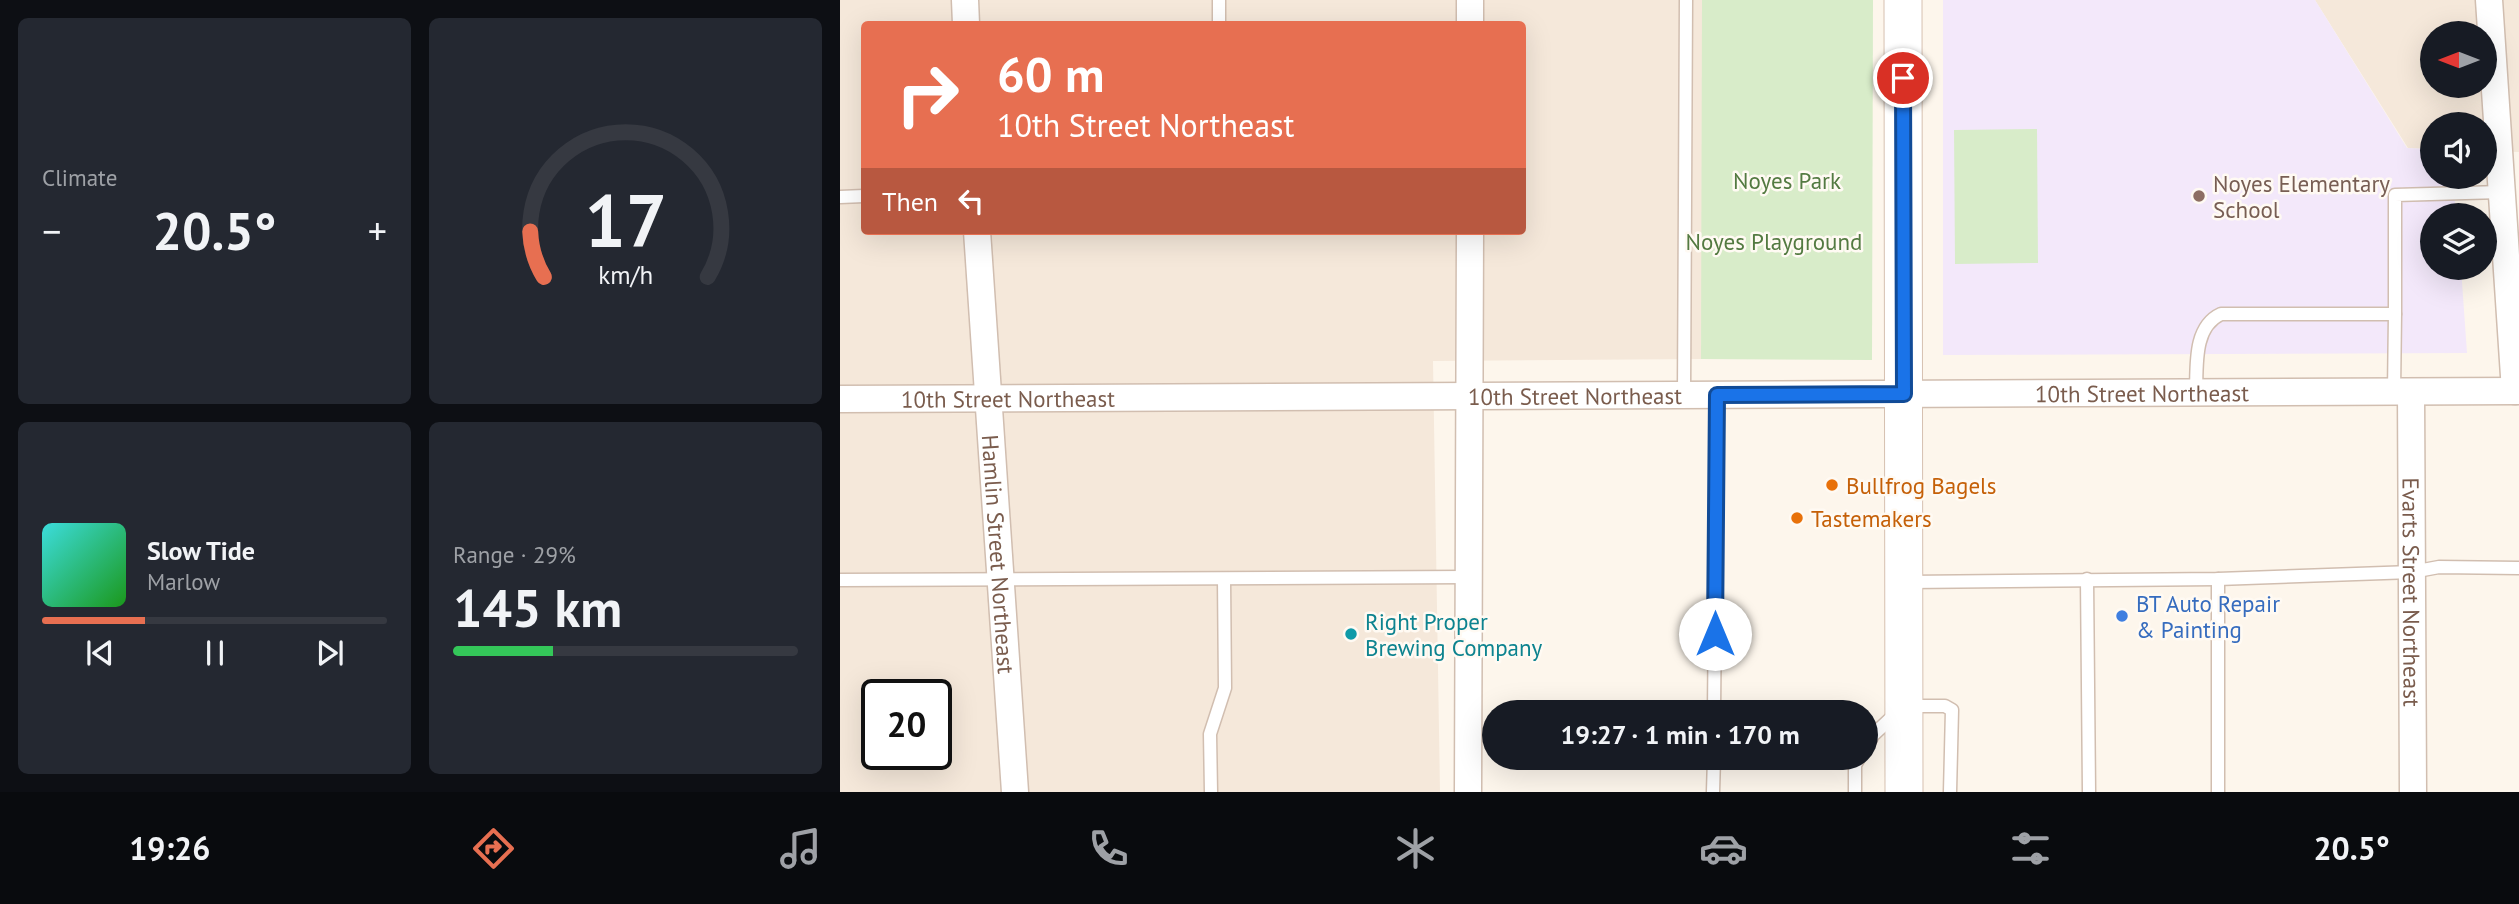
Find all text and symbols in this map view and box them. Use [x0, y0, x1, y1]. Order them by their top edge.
north arrow [2420, 21, 2497, 98]
map controls [2420, 21, 2497, 280]
text: 60 m [997, 42, 1104, 106]
pin [1873, 48, 1933, 108]
icon: right [882, 49, 973, 140]
icon: arrive [1884, 59, 1922, 97]
text: 10th Street Northeast [997, 104, 1294, 146]
button: sound [2420, 112, 2497, 189]
text: Climate [42, 163, 117, 192]
park label: Noyes Park [1733, 166, 1841, 195]
place label: Noyes Elementary School [2213, 169, 2390, 224]
text: 17 [584, 173, 667, 267]
icon: left [952, 182, 990, 220]
text: Then [882, 185, 938, 218]
marker: Noyes Elementary School [2191, 188, 2207, 204]
text: 20.5° [153, 197, 276, 264]
button: layers [2420, 203, 2497, 280]
text: − [42, 206, 61, 255]
text: + [368, 206, 387, 255]
park label: Noyes Playground [1686, 227, 1862, 256]
text: km/h [598, 259, 653, 291]
street label: 10th Street Northeast [2035, 378, 2249, 408]
street label: 10th Street Northeast [1468, 380, 1682, 411]
street label: 10th Street Northeast [901, 383, 1115, 413]
street label: Hamlin Street Northeast [976, 434, 1021, 675]
place label: Bullfrog Bagels [1846, 471, 1997, 500]
marker: Bullfrog Bagels [1824, 477, 1840, 493]
street label: Evarts Street Northeast [2397, 477, 2427, 707]
place label: Tastemakers [1811, 504, 1932, 533]
marker: Tastemakers [1789, 510, 1805, 526]
text: Slow Tide [147, 534, 255, 567]
text: Range · 29% [453, 540, 576, 569]
text: Marlow [147, 567, 220, 596]
text: 145 km [453, 574, 622, 641]
place label: BT Auto Repair & Painting [2136, 589, 2280, 644]
position arrow [1678, 597, 1752, 671]
place label: Right Proper Brewing Company [1365, 607, 1543, 662]
marker: BT Auto Repair & Painting [2114, 608, 2130, 624]
marker: Right Proper Brewing Company [1343, 626, 1359, 642]
icon: previous [81, 634, 119, 672]
icon: pause [196, 634, 234, 672]
icon: next [311, 634, 349, 672]
speed limit sign: 20 [861, 679, 952, 770]
text: 19:27 · 1 min · 170 m [1560, 718, 1800, 751]
icon: directions [469, 824, 518, 873]
icon: music [776, 824, 825, 873]
icon: phone [1084, 824, 1133, 873]
icon: climate [1391, 824, 1440, 873]
icon: car [1699, 824, 1748, 873]
icon: filters [2006, 824, 2055, 873]
text: 19:26 [129, 827, 210, 869]
text: 20.5° [2313, 827, 2390, 869]

